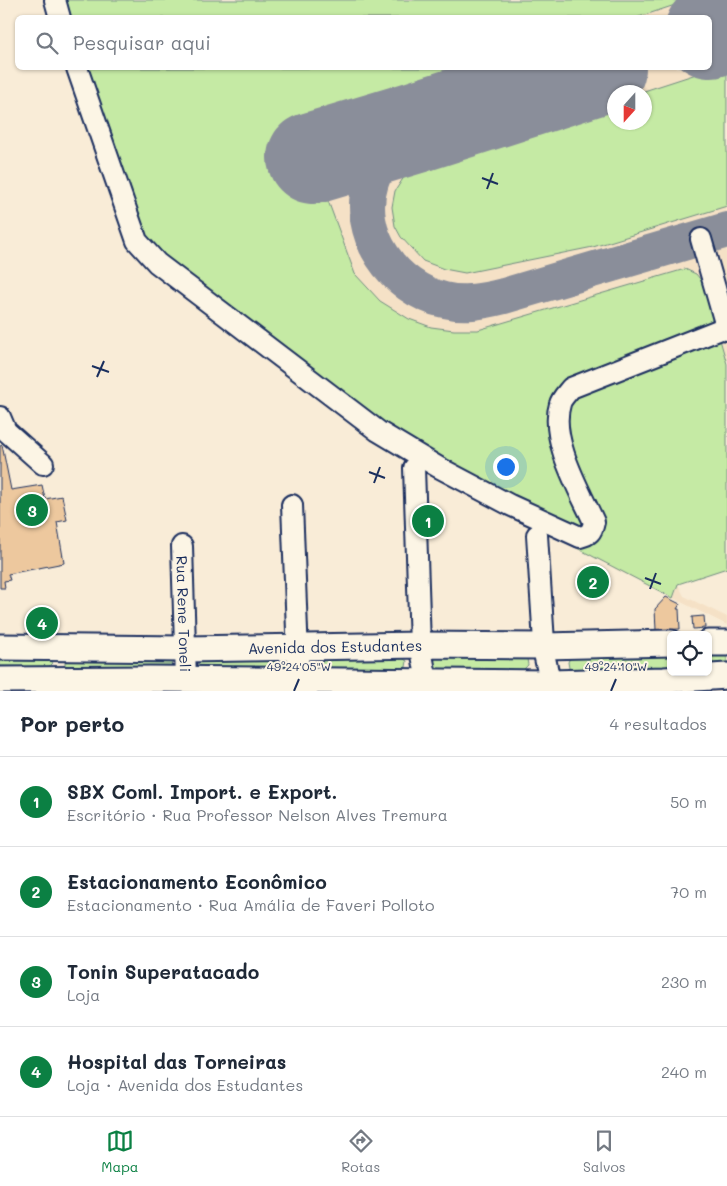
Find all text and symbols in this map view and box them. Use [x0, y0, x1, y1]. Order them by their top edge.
search box [15, 15, 712, 70]
icon: search [33, 29, 61, 57]
text: Pesquisar aqui [73, 30, 211, 55]
north arrow [607, 85, 652, 130]
your location [493, 454, 519, 480]
pin: 3 [16, 491, 48, 529]
pin: 1 [412, 502, 444, 540]
street label: Rua Rene Toneli [172, 555, 196, 673]
pin: 2 [577, 563, 609, 601]
pin: 4 [26, 604, 58, 642]
map controls [667, 631, 712, 676]
button: locate [667, 631, 712, 676]
street label: Avenida dos Estudantes [248, 635, 422, 658]
text: 49°24'05"W [267, 658, 331, 674]
text: 49°24'10"W [585, 658, 647, 674]
text: Por perto [20, 710, 124, 737]
text: 4 resultados [610, 713, 707, 734]
text: SBX Coml. Import. e Export. [67, 779, 337, 804]
text: 1 [32, 791, 40, 812]
text: 50 m [670, 791, 707, 812]
text: Escritório · Rua Professor Nelson Alves Tremura [67, 804, 448, 825]
text: Estacionamento Econômico [67, 869, 327, 894]
text: 2 [32, 881, 40, 902]
text: 70 m [670, 881, 707, 902]
text: Estacionamento · Rua Amália de Faveri Polloto [67, 894, 435, 915]
text: Tonin Superatacado [67, 959, 259, 984]
text: 3 [31, 971, 41, 992]
text: 230 m [661, 971, 707, 992]
text: Loja [67, 984, 100, 1005]
text: Hospital das Torneiras [67, 1049, 286, 1074]
text: 4 [31, 1061, 41, 1082]
text: 240 m [661, 1061, 707, 1082]
text: Loja · Avenida dos Estudantes [67, 1074, 303, 1095]
tab: Mapa [101, 1127, 139, 1176]
tab: Rotas [341, 1127, 380, 1176]
tab: Salvos [583, 1127, 626, 1176]

